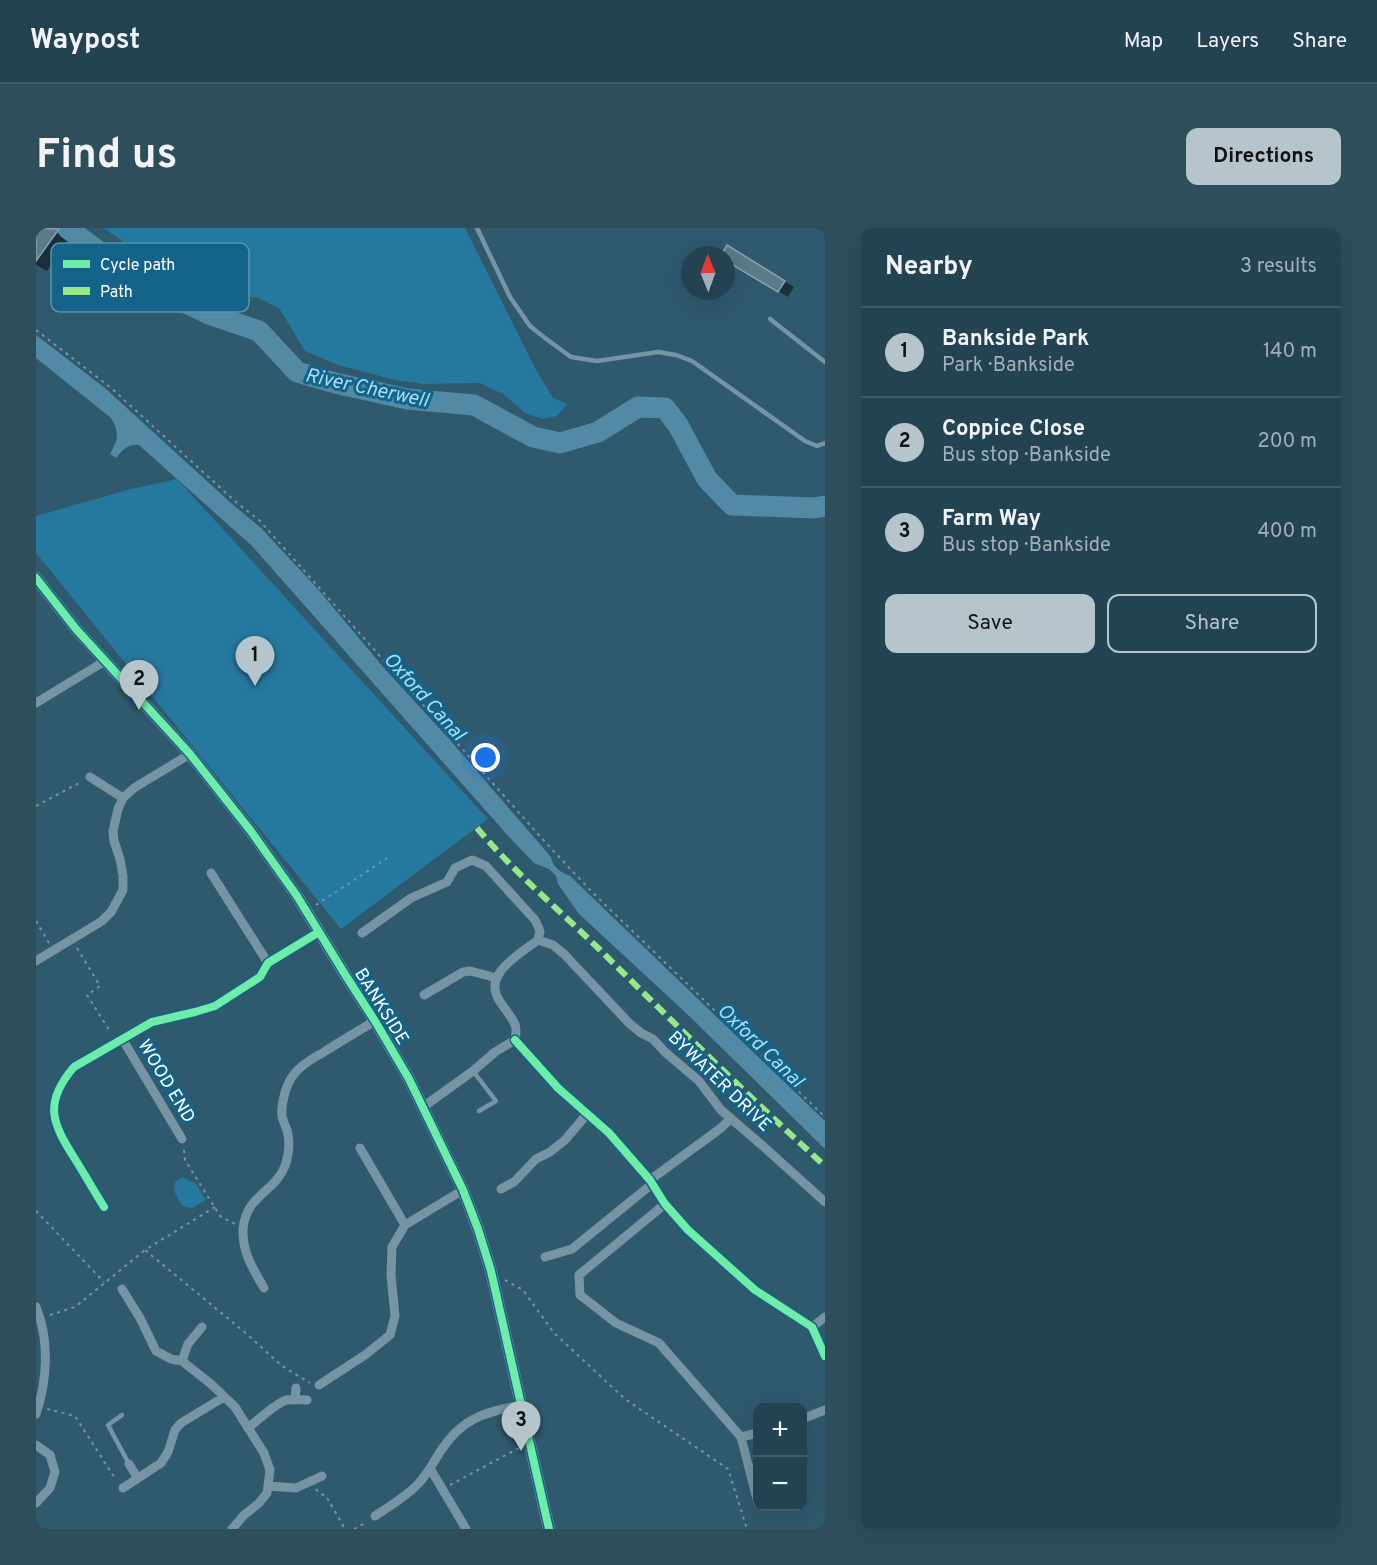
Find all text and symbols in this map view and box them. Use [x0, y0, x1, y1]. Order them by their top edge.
text: Waypost [30, 23, 140, 59]
text: Map [1124, 28, 1163, 55]
text: Layers [1196, 28, 1259, 55]
text: Share [1292, 28, 1347, 55]
button: Directions [1186, 128, 1341, 185]
text: Find us [36, 130, 177, 183]
legend [51, 243, 249, 312]
north arrow [681, 246, 735, 300]
text: Nearby [885, 251, 973, 284]
text: 3 results [1240, 254, 1317, 280]
text: Cycle path [100, 256, 175, 276]
text: Path [100, 283, 133, 303]
text: Bankside Park [942, 326, 1089, 353]
text: 1 [901, 339, 909, 365]
text: 140 m [1263, 339, 1317, 365]
text: Park · Bankside [942, 353, 1075, 379]
water label: River Cherwell [303, 363, 431, 415]
text: Coppice Close [942, 416, 1085, 443]
text: 2 [898, 429, 911, 455]
text: 200 m [1258, 429, 1317, 455]
text: Bus stop · Bankside [942, 443, 1111, 469]
text: Farm Way [942, 506, 1041, 533]
text: 3 [899, 519, 911, 545]
text: 400 m [1257, 519, 1317, 545]
text: Bus stop · Bankside [942, 533, 1111, 559]
button: Save [885, 594, 1095, 653]
button: Share [1107, 594, 1317, 653]
pin: 1 [236, 636, 274, 686]
water label: Oxford Canal [377, 647, 471, 748]
pin: 2 [120, 660, 158, 710]
your location [471, 743, 500, 772]
street label: BANKSIDE [348, 964, 413, 1049]
water label: Oxford Canal [711, 999, 809, 1095]
street label: BYWATER DRIVE [662, 1027, 776, 1137]
street label: WOOD END [132, 1036, 200, 1128]
pin: 3 [502, 1402, 540, 1451]
map controls [753, 1403, 807, 1511]
button: + [753, 1403, 807, 1457]
button: − [753, 1457, 807, 1511]

